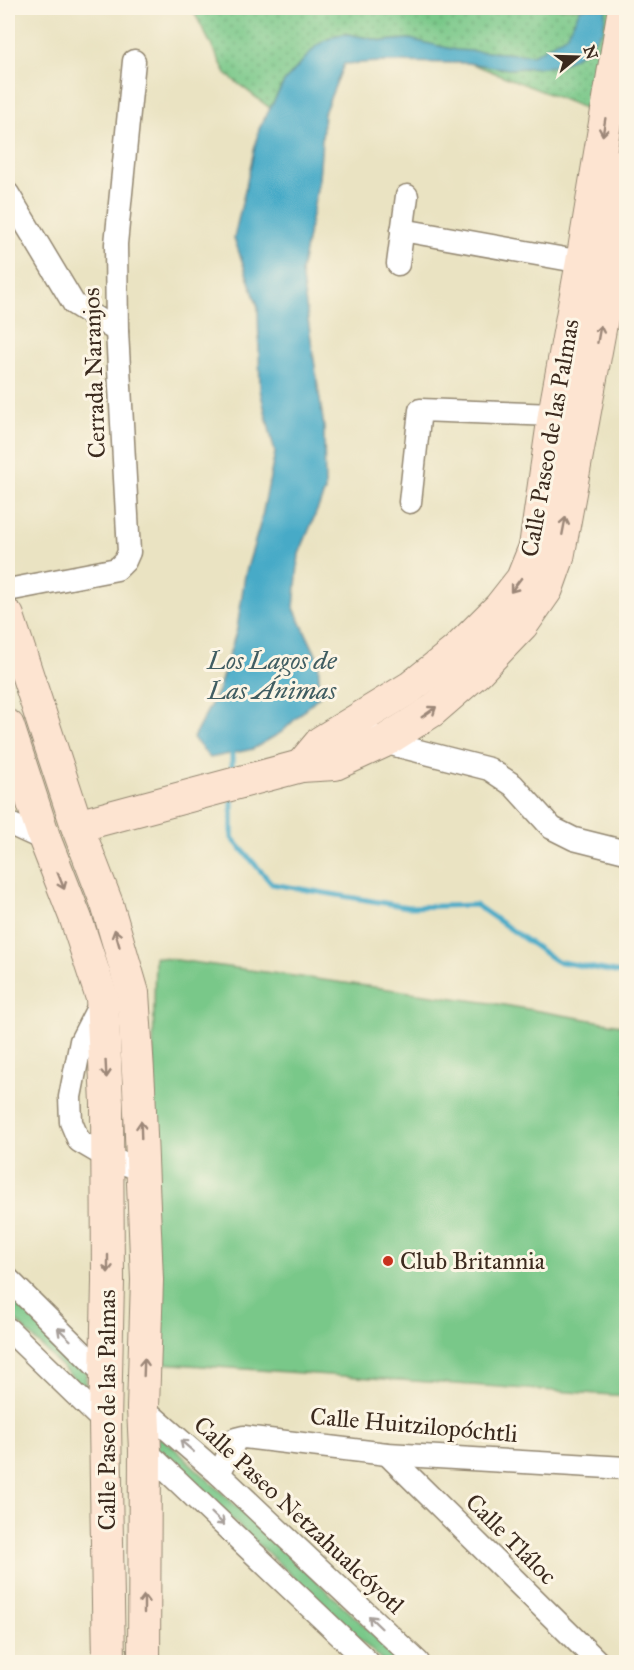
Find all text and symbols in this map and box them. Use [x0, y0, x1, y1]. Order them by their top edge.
north arrow [547, 27, 607, 87]
text: N [580, 43, 602, 62]
one-way arrow [599, 117, 610, 137]
street label: Cerrada Naranjos [76, 287, 112, 459]
street label: Calle Paseo de las Palmas [514, 317, 586, 559]
one-way arrow [594, 325, 605, 344]
one-way arrow [559, 516, 570, 536]
one-way arrow [510, 577, 523, 593]
water label: Los Lagos de Las Ánimas [206, 644, 338, 706]
one-way arrow [421, 706, 437, 718]
one-way arrow [56, 871, 67, 890]
one-way arrow [111, 929, 122, 948]
one-way arrow [100, 1058, 111, 1078]
one-way arrow [135, 1121, 147, 1141]
place label: Club Britannia [400, 1246, 546, 1276]
one-way arrow [102, 1253, 114, 1273]
marker: Club Britannia [381, 1254, 395, 1268]
street label: Calle Paseo de las Palmas [92, 1290, 122, 1530]
one-way arrow [56, 1327, 71, 1342]
one-way arrow [138, 1358, 150, 1378]
street label: Calle Huitzilopóchtli [309, 1401, 520, 1449]
street label: Calle Paseo Netzahualcóyotl [187, 1410, 411, 1621]
one-way arrow [180, 1439, 195, 1453]
street label: Calle Tláloc [459, 1487, 563, 1591]
one-way arrow [210, 1512, 225, 1527]
one-way arrow [138, 1595, 150, 1615]
one-way arrow [368, 1615, 383, 1629]

